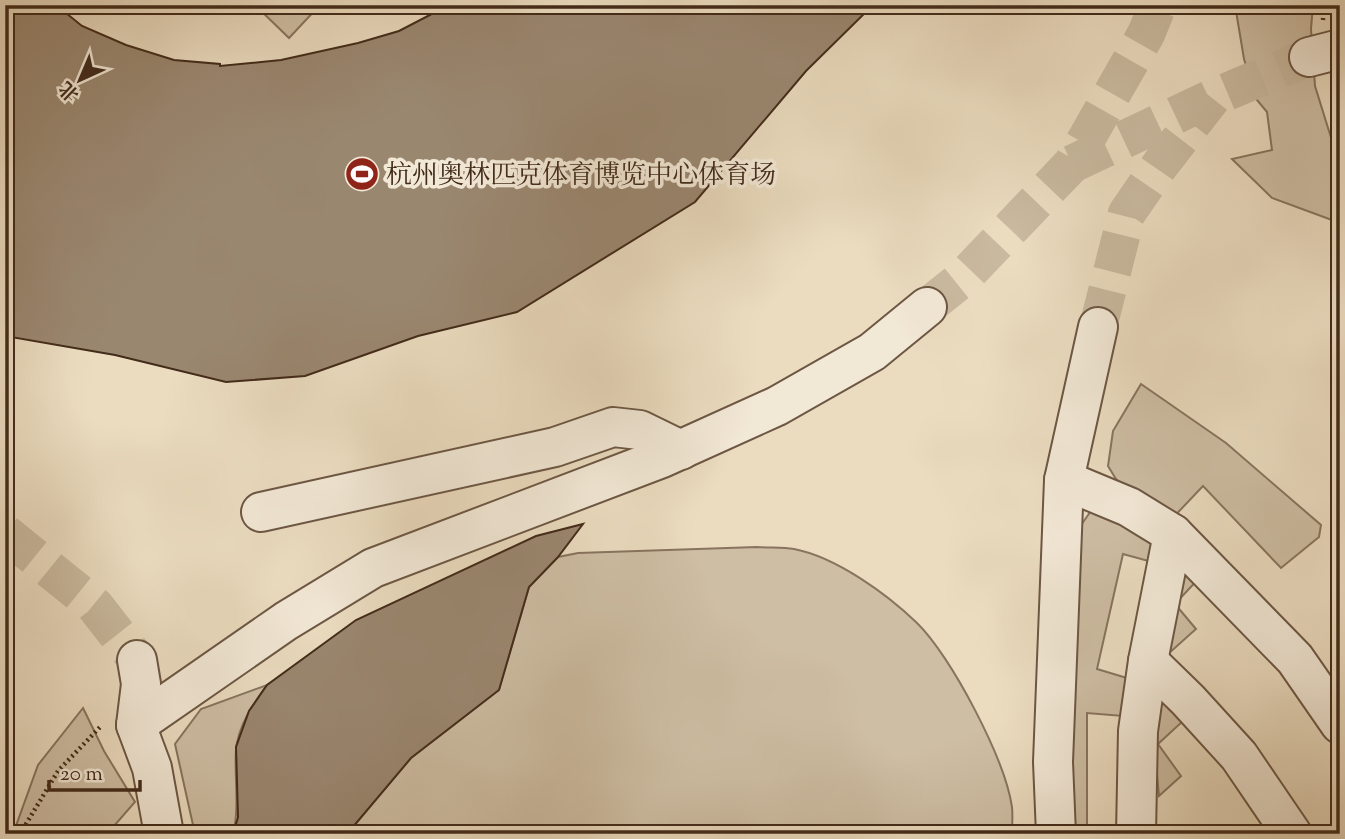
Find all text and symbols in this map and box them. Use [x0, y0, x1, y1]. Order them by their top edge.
north arrow [46, 46, 116, 116]
text: 北 [54, 74, 86, 107]
sports icon: 杭州奥林匹克体育博览中心体育场 [343, 155, 381, 193]
place label: 杭州奥林匹克体育博览中心体育场 [386, 158, 776, 195]
scale bar [49, 748, 140, 792]
text: 20 m [60, 760, 103, 790]

